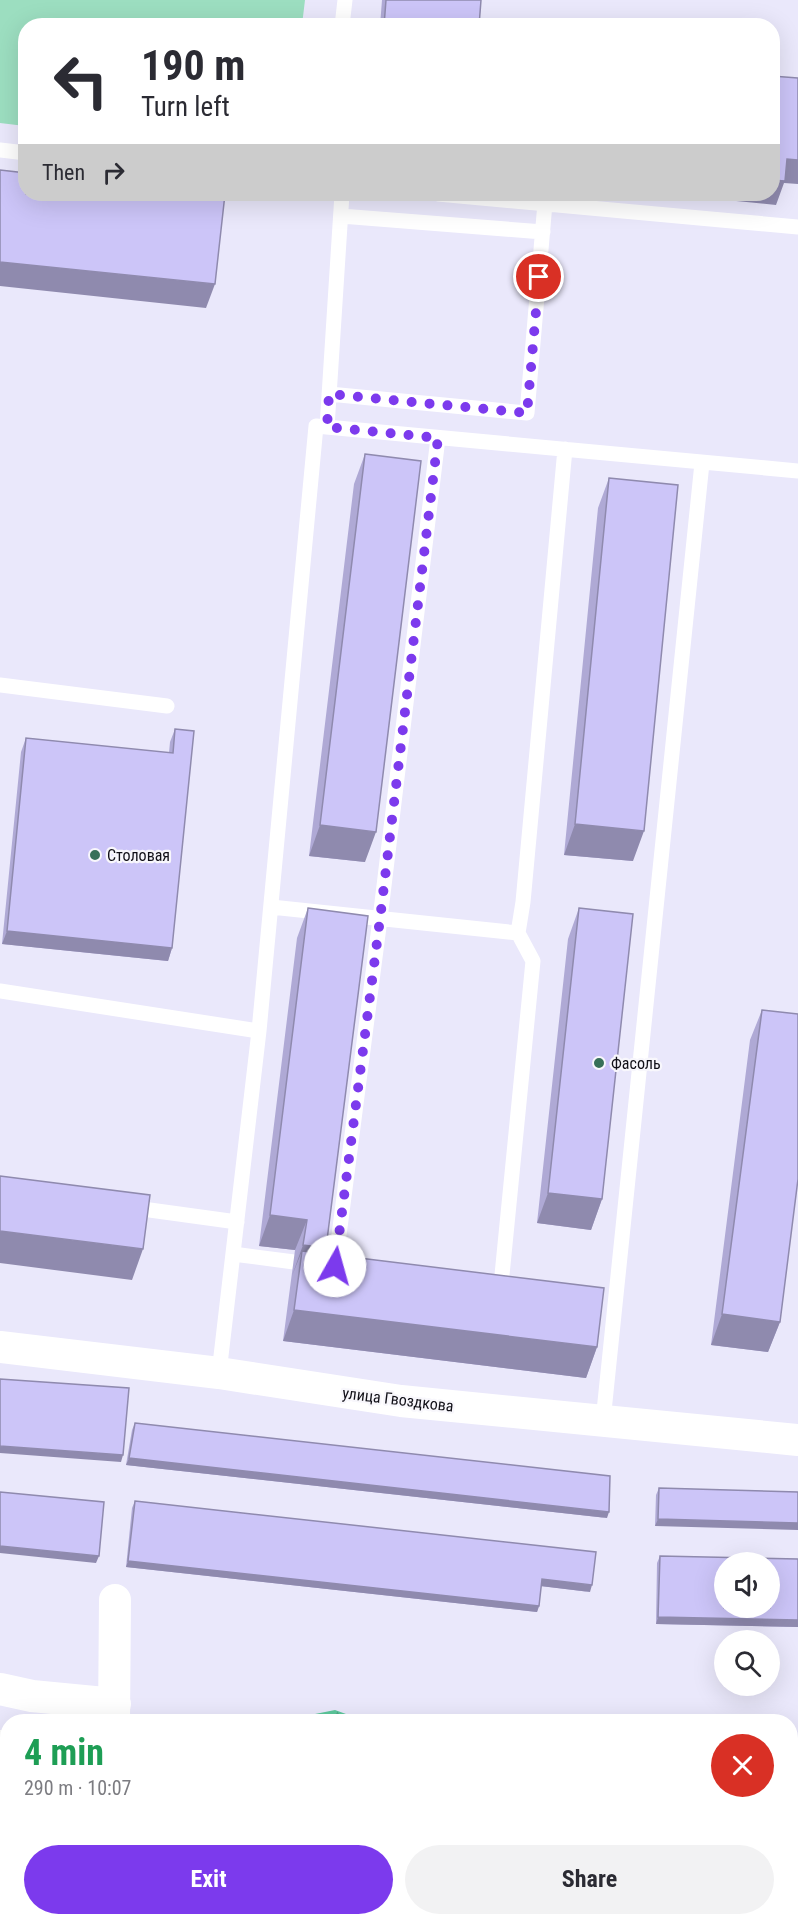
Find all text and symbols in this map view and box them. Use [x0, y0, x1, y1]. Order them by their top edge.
text: 190 m [141, 41, 246, 90]
icon: left [42, 42, 120, 120]
text: Turn left [141, 91, 230, 123]
icon: right [97, 156, 130, 189]
text: Then [42, 160, 85, 185]
pin [513, 251, 564, 302]
icon: arrive [522, 260, 555, 293]
place label: Столовая [107, 846, 170, 865]
marker: Столовая [88, 848, 102, 862]
place label: Фасоль [611, 1054, 661, 1073]
marker: Фасоль [592, 1056, 606, 1070]
position arrow [303, 1234, 367, 1298]
street label: улица Гвоздкова [341, 1383, 455, 1416]
map controls [714, 1552, 780, 1696]
button: sound [714, 1552, 780, 1618]
button: search [714, 1630, 780, 1696]
text: 4 min [24, 1732, 104, 1774]
button: close [711, 1734, 774, 1797]
text: 290 m · 10:07 [24, 1776, 131, 1800]
button: Exit [24, 1845, 393, 1914]
button: Share [405, 1845, 774, 1914]

